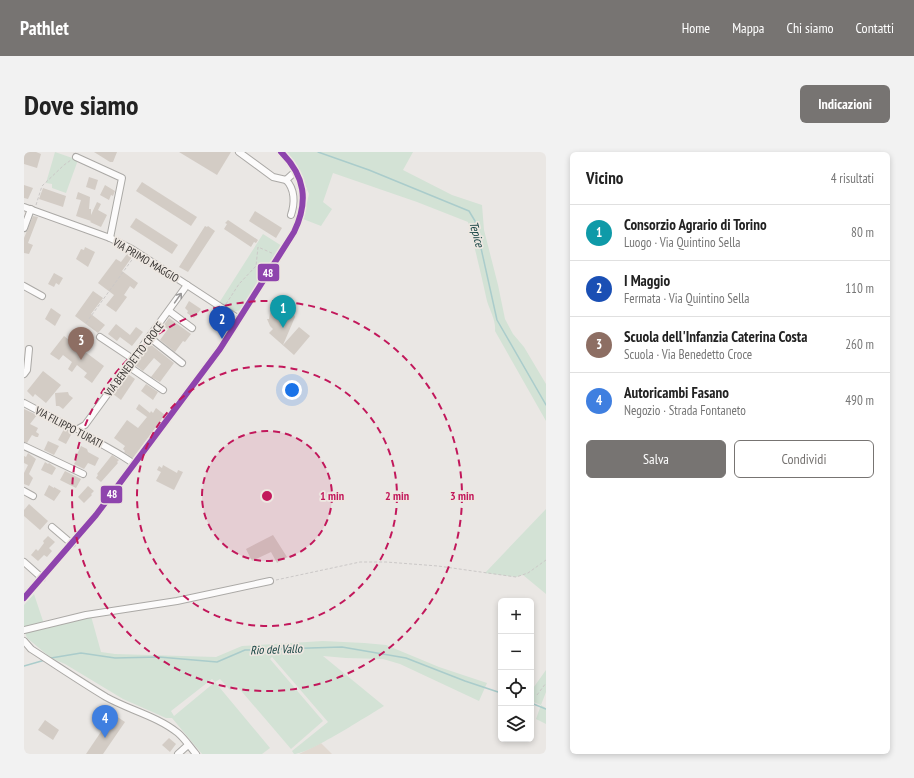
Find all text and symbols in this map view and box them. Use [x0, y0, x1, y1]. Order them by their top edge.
text: Pathlet [20, 16, 69, 40]
text: Home [682, 19, 710, 37]
text: Mappa [732, 19, 764, 37]
text: Chi siamo [786, 19, 834, 37]
text: Contatti [856, 19, 894, 37]
button: Indicazioni [800, 85, 890, 123]
text: Dove siamo [24, 86, 139, 123]
text: Vicino [586, 167, 623, 189]
text: 4 risultati [831, 170, 874, 187]
text: Consorzio Agrario di Torino [624, 215, 767, 234]
water label: Tepice [466, 220, 488, 249]
text: 1 [596, 224, 602, 241]
text: 80 m [851, 224, 874, 241]
street label: VIA PRIMO MAGGIO [110, 234, 182, 285]
text: Luogo · Via Quintino Sella [624, 234, 740, 251]
line badge: 48 [257, 263, 280, 282]
text: 48 [263, 266, 273, 280]
text: I Maggio [624, 271, 670, 290]
text: 2 [596, 280, 602, 297]
text: 110 m [845, 280, 874, 297]
text: Fermata · Via Quintino Sella [624, 290, 749, 307]
one-way arrow [174, 293, 182, 304]
pin: 1 [270, 295, 296, 328]
pin: 2 [209, 306, 235, 339]
street label: VIA BENEDETTO CROCE [101, 319, 167, 400]
pin: 3 [68, 327, 94, 360]
text: Scuola dell'Infanzia Caterina Costa [624, 327, 807, 346]
text: 3 [596, 336, 602, 353]
text: 260 m [845, 336, 874, 353]
text: Scuola · Via Benedetto Croce [624, 346, 752, 363]
your location [282, 380, 302, 400]
text: Autoricambi Fasano [624, 383, 729, 402]
text: 4 [596, 392, 602, 409]
text: 490 m [845, 392, 874, 409]
text: Negozio · Strada Fontaneto [624, 402, 746, 419]
street label: VIA FILIPPO TURATI [32, 403, 105, 451]
button: Salva [586, 440, 726, 478]
button: Condividi [734, 440, 874, 478]
line badge: 48 [100, 485, 123, 504]
text: 48 [107, 487, 117, 501]
text: 1 min [320, 488, 344, 503]
text: 2 min [385, 488, 409, 503]
text: 3 min [450, 488, 474, 503]
centre of rings [260, 489, 274, 503]
map controls [498, 598, 534, 742]
button: + [498, 598, 534, 634]
button: − [498, 634, 534, 670]
water label: Rio del Vallo [250, 641, 303, 657]
button: locate [498, 670, 534, 706]
pin: 4 [92, 705, 118, 738]
button: layers [498, 706, 534, 742]

